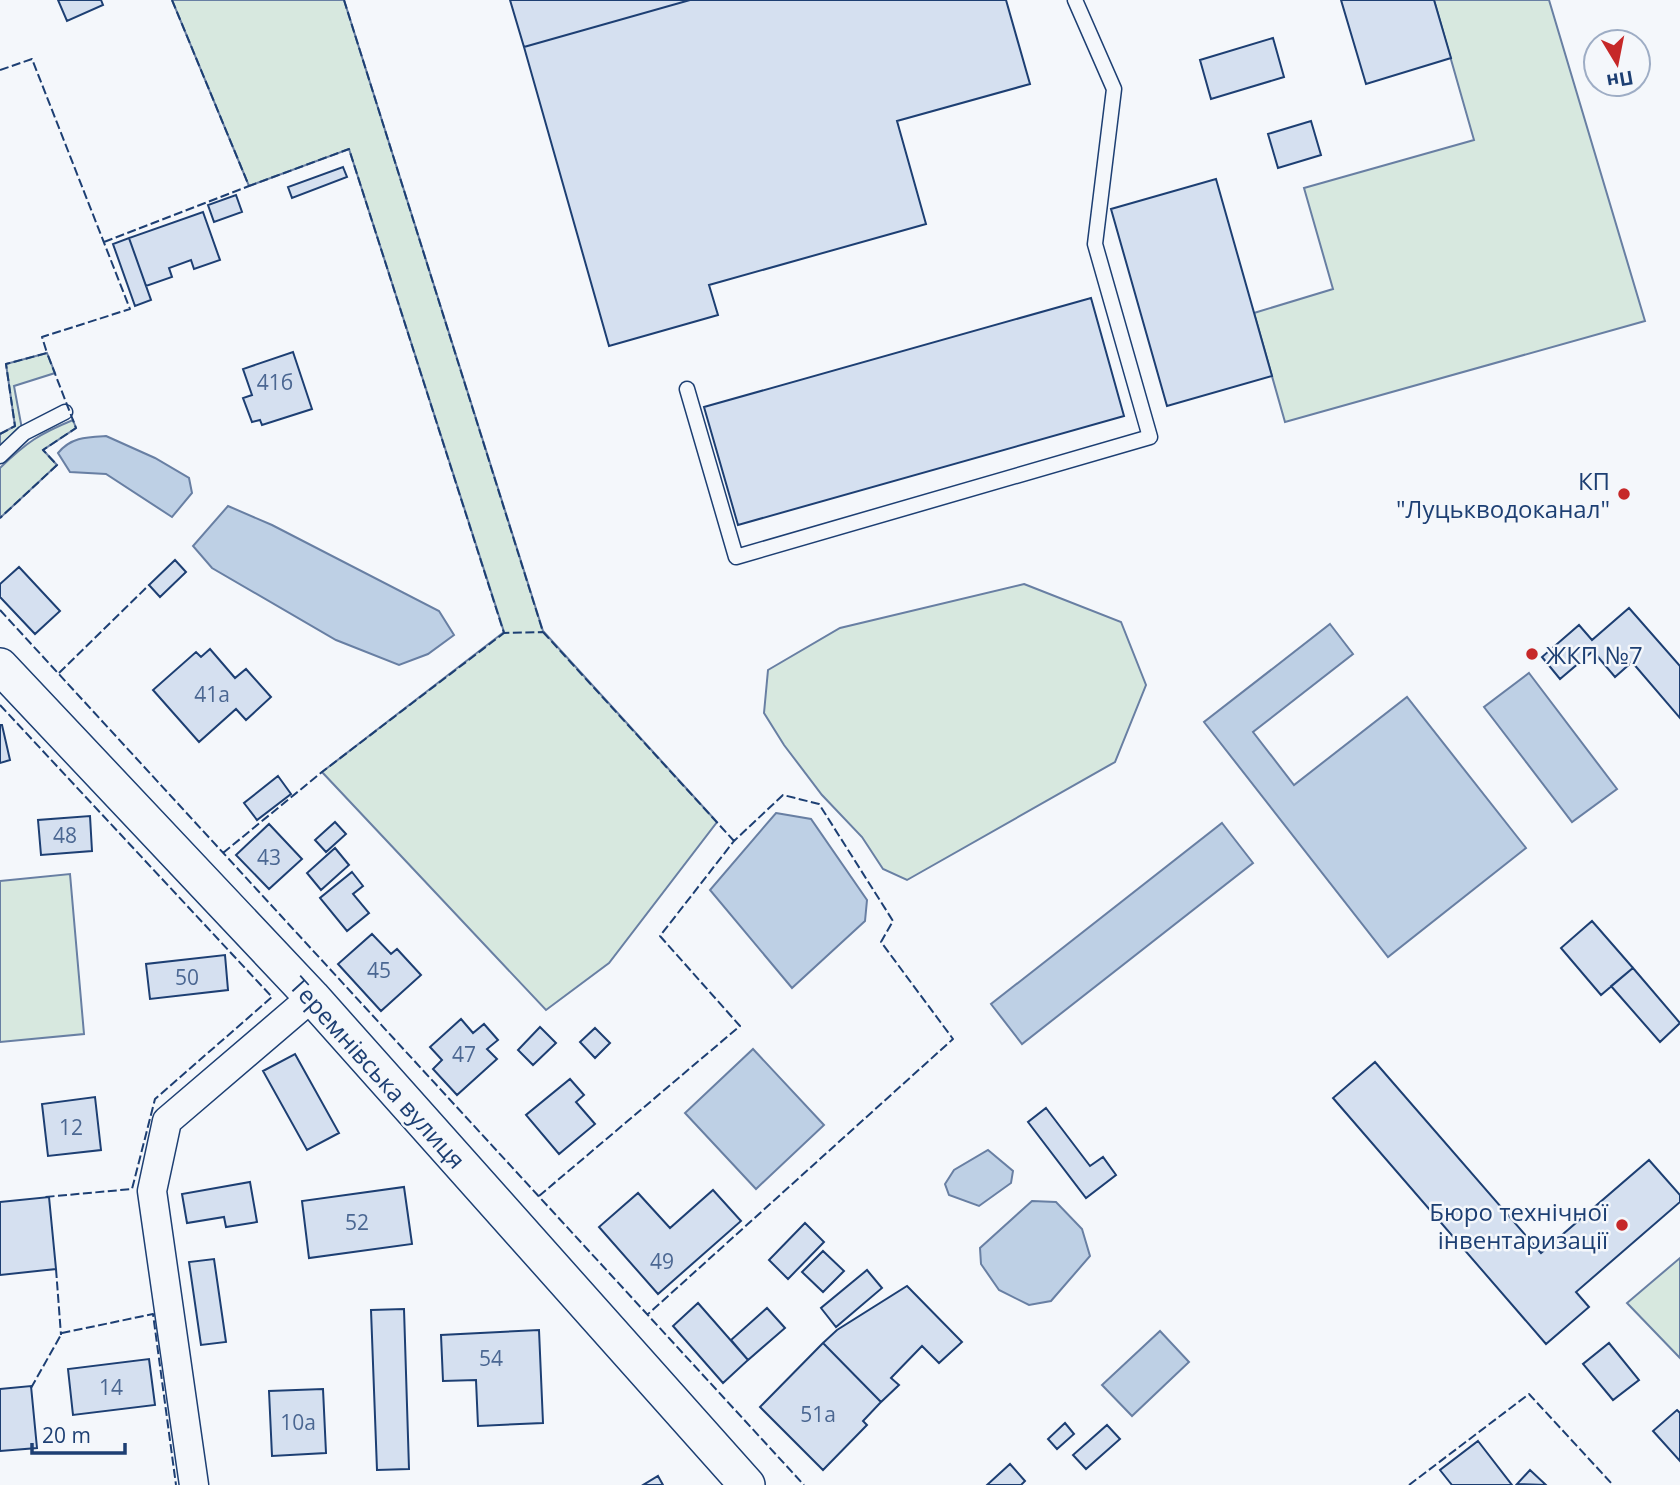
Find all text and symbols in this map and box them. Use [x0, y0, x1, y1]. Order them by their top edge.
north arrow [1582, 28, 1652, 98]
text: Пн [1605, 65, 1635, 95]
house number: 41б [257, 368, 293, 396]
place label: КП "Луцькводоканал" [1396, 464, 1610, 525]
marker: КП "Луцькводоканал" [1616, 486, 1632, 502]
place label: ЖКП №7 [1546, 638, 1643, 671]
marker: ЖКП №7 [1524, 646, 1540, 662]
house number: 41а [194, 680, 230, 708]
house number: 48 [53, 821, 77, 849]
house number: 43 [257, 843, 281, 871]
house number: 45 [367, 956, 391, 984]
house number: 50 [175, 963, 199, 991]
street label: Теремнівська вулиця [283, 969, 473, 1175]
house number: 47 [452, 1040, 476, 1068]
house number: 12 [59, 1113, 83, 1141]
place label: Бюро технічної інвентаризації [1429, 1195, 1609, 1256]
house number: 52 [345, 1208, 369, 1236]
marker: Бюро технічної інвентаризації [1614, 1217, 1630, 1233]
house number: 49 [650, 1247, 674, 1275]
house number: 54 [479, 1344, 503, 1372]
house number: 14 [99, 1373, 123, 1401]
house number: 51а [800, 1400, 836, 1428]
house number: 10а [280, 1408, 316, 1436]
scale bar [32, 1412, 124, 1456]
text: 20 m [42, 1421, 91, 1449]

